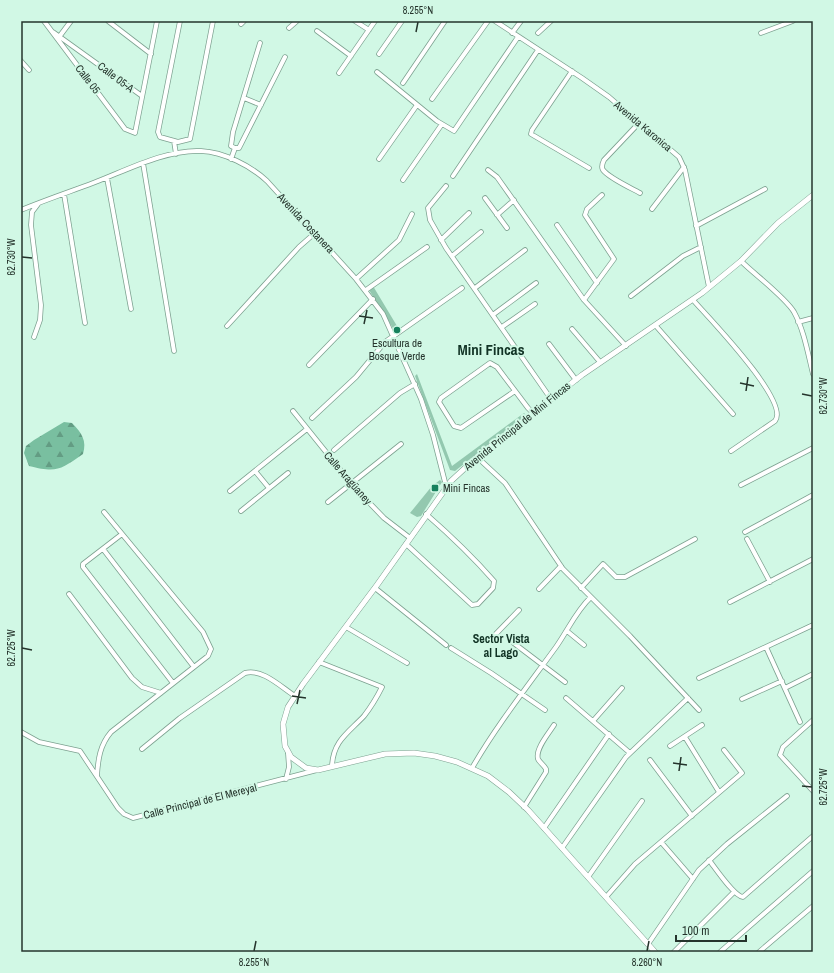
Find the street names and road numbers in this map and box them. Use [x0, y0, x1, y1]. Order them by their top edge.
street label: Calle 05-A [95, 59, 138, 96]
street label: Calle 05 [72, 62, 104, 96]
street label: Avenida Karonica [610, 97, 675, 154]
street label: Avenida Costanera [274, 189, 337, 256]
street label: Avenida Principal de Mini Fincas [460, 378, 574, 474]
street label: Calle Aragüaney [321, 448, 375, 508]
street label: Calle Principal de El Mereyal [142, 780, 258, 822]

